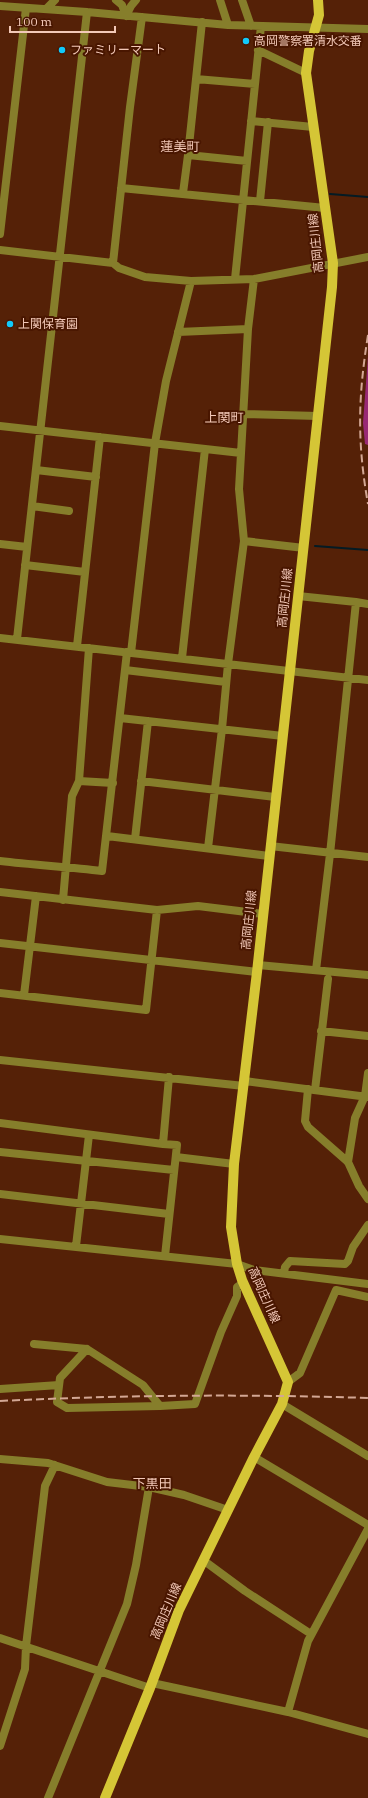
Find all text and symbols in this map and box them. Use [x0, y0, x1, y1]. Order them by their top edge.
scale bar [10, 8, 115, 34]
text: 100 m [16, 14, 52, 29]
place label: 高岡警察署清水交番 [254, 33, 362, 48]
marker: 高岡警察署清水交番 [241, 36, 251, 46]
place label: ファミリーマート [70, 42, 166, 57]
marker: ファミリーマート [57, 45, 67, 55]
district label: 蓮美町 [160, 138, 200, 155]
street label: 高岡庄川線 [305, 212, 326, 274]
place label: 上関保育園 [18, 316, 78, 331]
marker: 上関保育園 [5, 319, 15, 329]
district label: 上関町 [204, 409, 244, 426]
street label: 高岡庄川線 [274, 567, 295, 629]
street label: 高岡庄川線 [238, 889, 259, 951]
street label: 高岡庄川線 [245, 1264, 284, 1325]
district label: 下黒田 [132, 1475, 172, 1492]
street label: 高岡庄川線 [147, 1580, 184, 1641]

